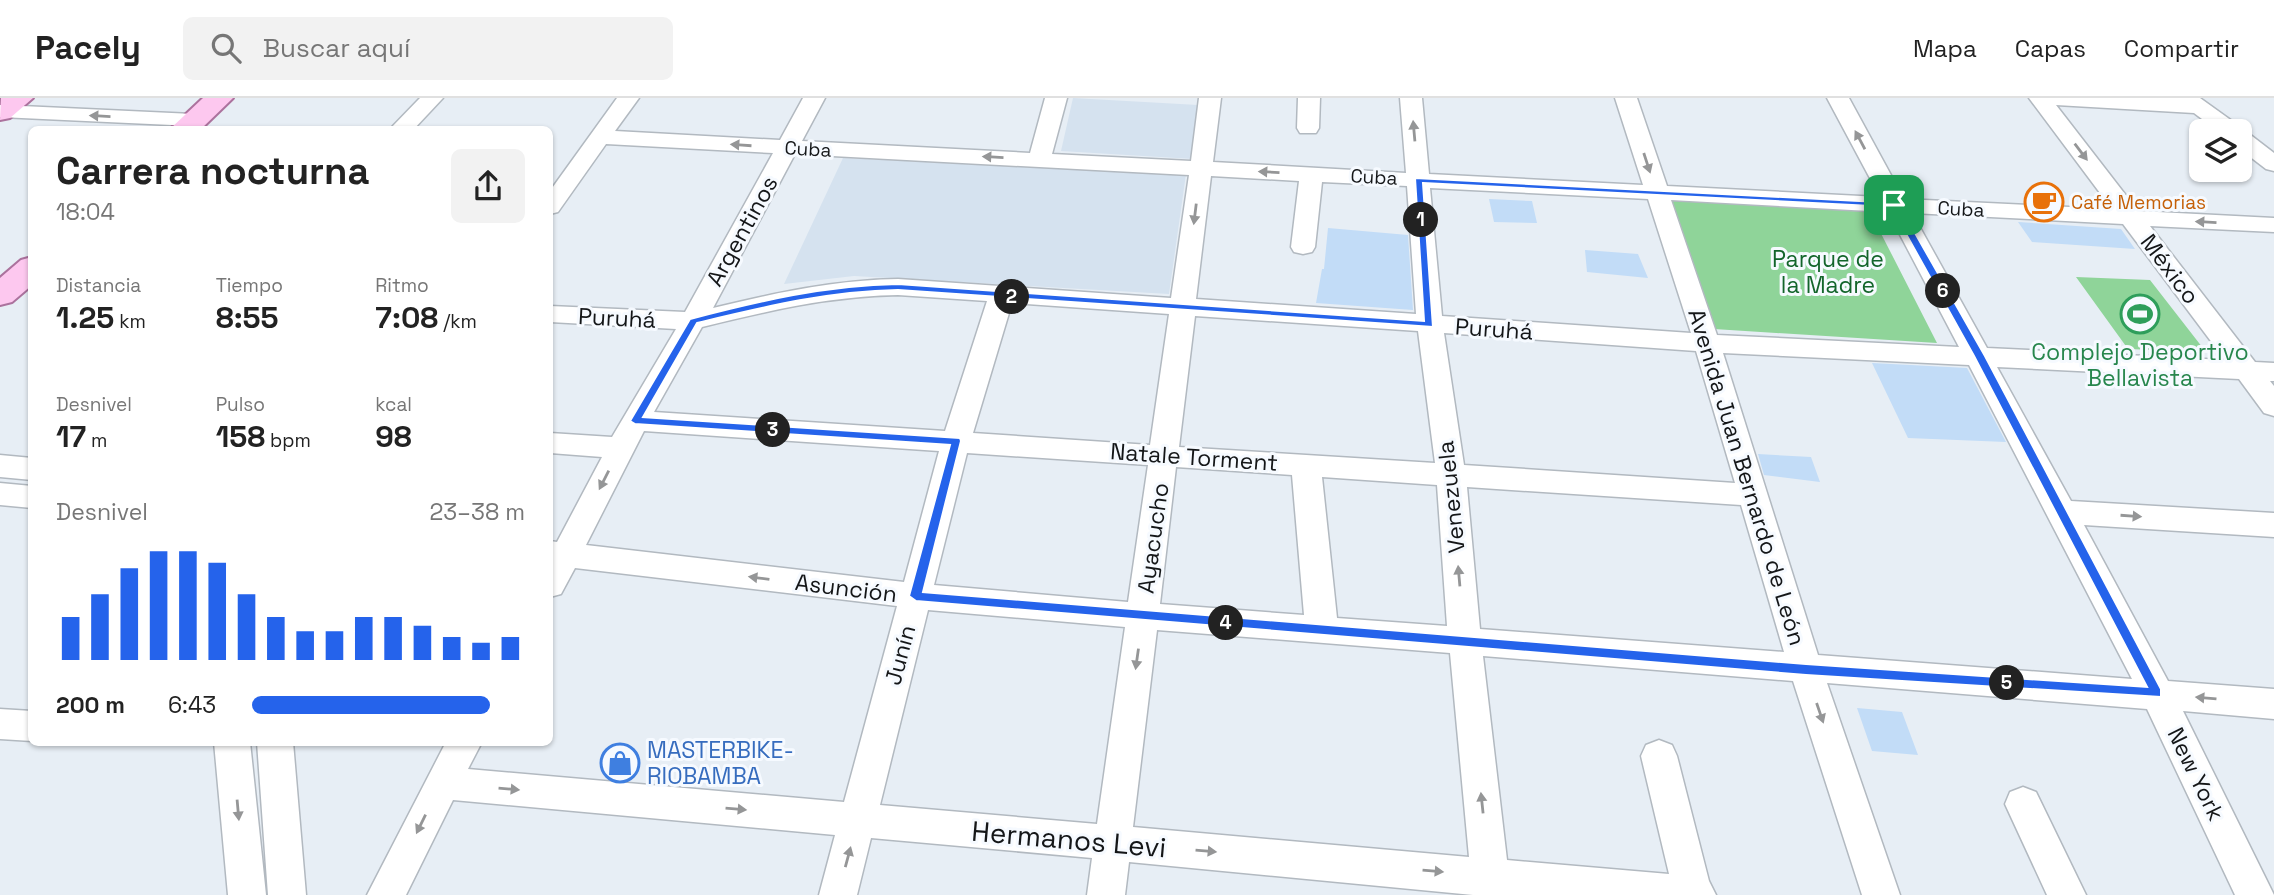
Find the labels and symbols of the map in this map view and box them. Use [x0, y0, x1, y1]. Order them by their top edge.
one-way arrow [89, 110, 111, 121]
one-way arrow [1408, 120, 1419, 142]
one-way arrow [1855, 130, 1866, 150]
street label: Cuba [784, 135, 832, 163]
one-way arrow [730, 139, 752, 150]
one-way arrow [2074, 143, 2089, 161]
one-way arrow [982, 152, 1004, 163]
one-way arrow [1642, 153, 1653, 174]
street label: Cuba [1350, 163, 1398, 191]
one-way arrow [1258, 166, 1280, 177]
street label: Argentinos [699, 171, 785, 291]
pin [1864, 175, 1924, 235]
cafe icon: Café Memorias [2023, 181, 2065, 223]
place label: Café Memorias [2071, 190, 2206, 215]
street label: Cuba [1937, 195, 1985, 223]
pin: 1 [1404, 202, 1438, 238]
one-way arrow [1190, 204, 1201, 226]
one-way arrow [2195, 216, 2217, 227]
street label: México [2134, 228, 2206, 310]
park label: Parque de la Madre [1772, 244, 1884, 300]
pin: 6 [1926, 274, 1960, 308]
pin: 2 [995, 280, 1030, 314]
sports icon: Complejo Deportivo Bellavista [2119, 293, 2161, 335]
street label: Puruhá [577, 301, 657, 335]
street label: Avenida Juan Bernardo de León [1681, 305, 1813, 649]
street label: Puruhá [1454, 311, 1534, 347]
place label: Complejo Deportivo Bellavista [2031, 337, 2249, 393]
pin: 3 [756, 412, 790, 448]
street label: Natale Torment [1109, 436, 1279, 478]
street label: Venezuela [1430, 439, 1472, 555]
one-way arrow [599, 470, 610, 490]
street label: Ayacucho [1130, 481, 1176, 595]
one-way arrow [2120, 511, 2142, 522]
one-way arrow [1453, 565, 1464, 587]
street label: Asunción [793, 567, 899, 609]
one-way arrow [747, 572, 769, 583]
pin: 4 [1208, 606, 1244, 640]
street label: Junín [878, 622, 922, 688]
one-way arrow [1131, 648, 1142, 670]
pin: 5 [1990, 666, 2024, 700]
one-way arrow [2195, 692, 2217, 703]
one-way arrow [1815, 703, 1826, 724]
street label: New York [2161, 722, 2231, 826]
place label: MASTERBIKE- RIOBAMBA [647, 735, 794, 791]
shop icon: MASTERBIKE- RIOBAMBA [599, 742, 641, 784]
one-way arrow [498, 784, 520, 795]
one-way arrow [1477, 792, 1488, 814]
one-way arrow [233, 799, 244, 821]
one-way arrow [725, 804, 747, 815]
street label: Hermanos Levi [970, 813, 1168, 865]
one-way arrow [415, 814, 426, 834]
one-way arrow [1196, 846, 1218, 857]
one-way arrow [843, 847, 853, 868]
one-way arrow [1422, 866, 1444, 877]

